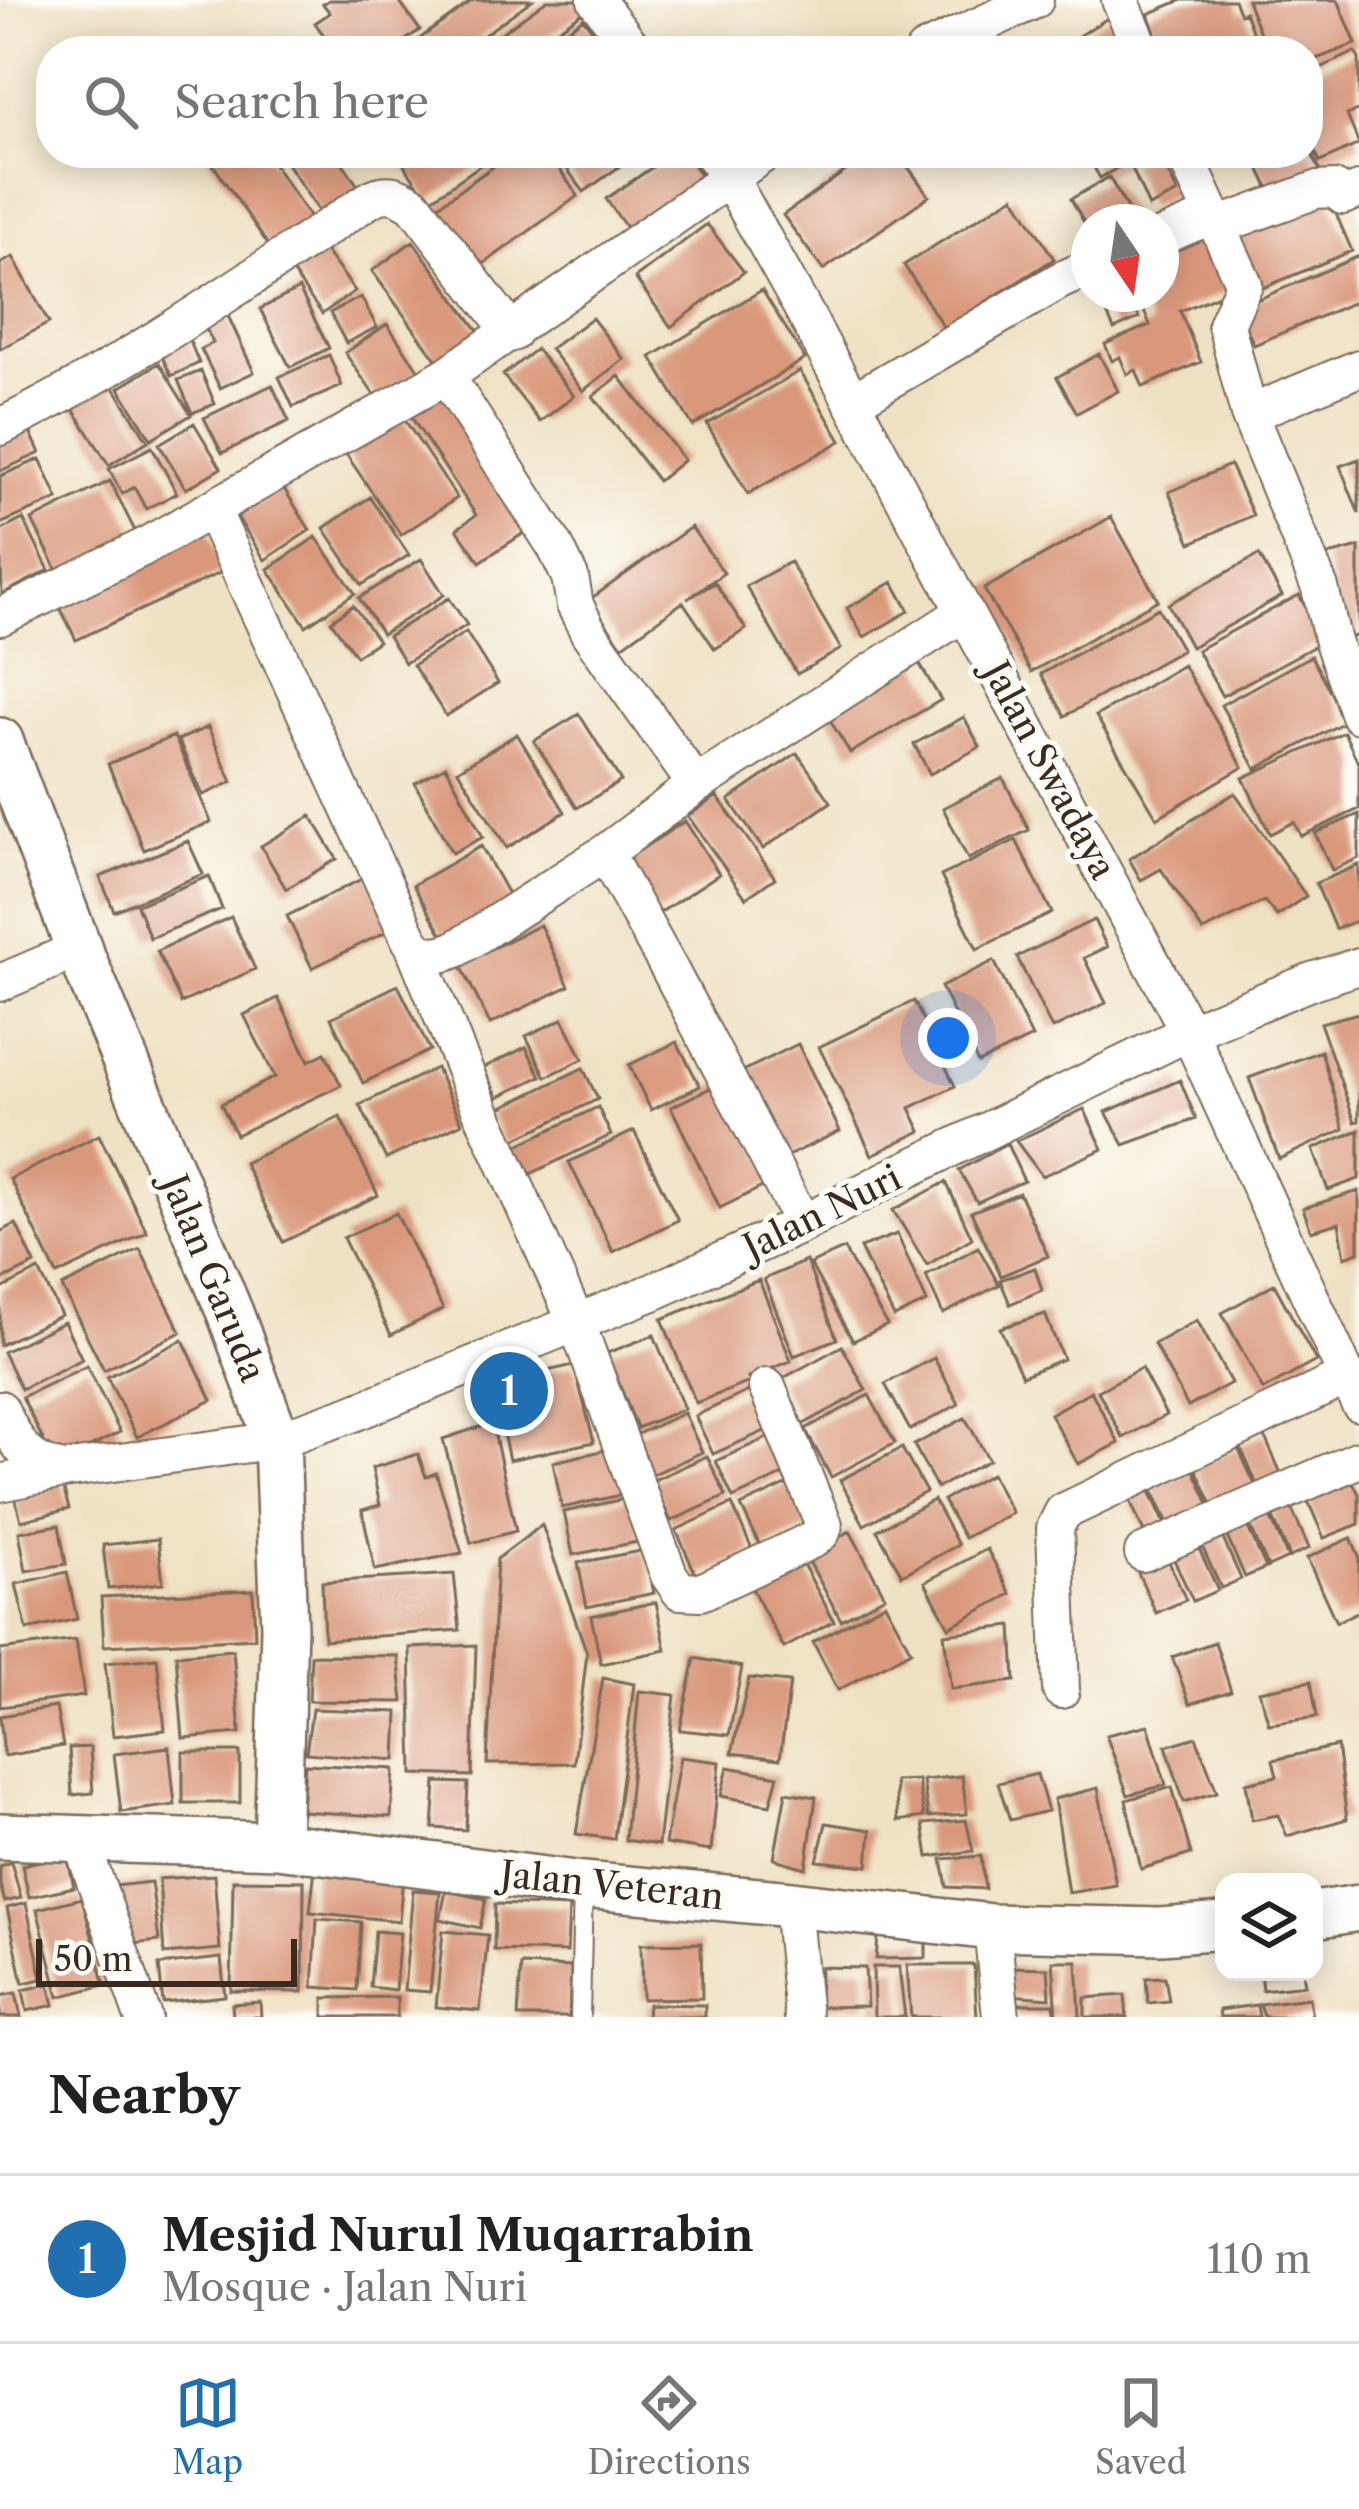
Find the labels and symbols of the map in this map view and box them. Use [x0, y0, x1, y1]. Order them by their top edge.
north arrow [1071, 204, 1179, 312]
street label: Jalan Swadaya [972, 649, 1126, 886]
your location [918, 1008, 978, 1068]
street label: Jalan Nuri [731, 1155, 908, 1271]
street label: Jalan Garuda [151, 1163, 275, 1388]
pin: 1 [470, 1346, 548, 1436]
street label: Jalan Veteran [493, 1851, 726, 1919]
scale bar [36, 1933, 297, 1986]

